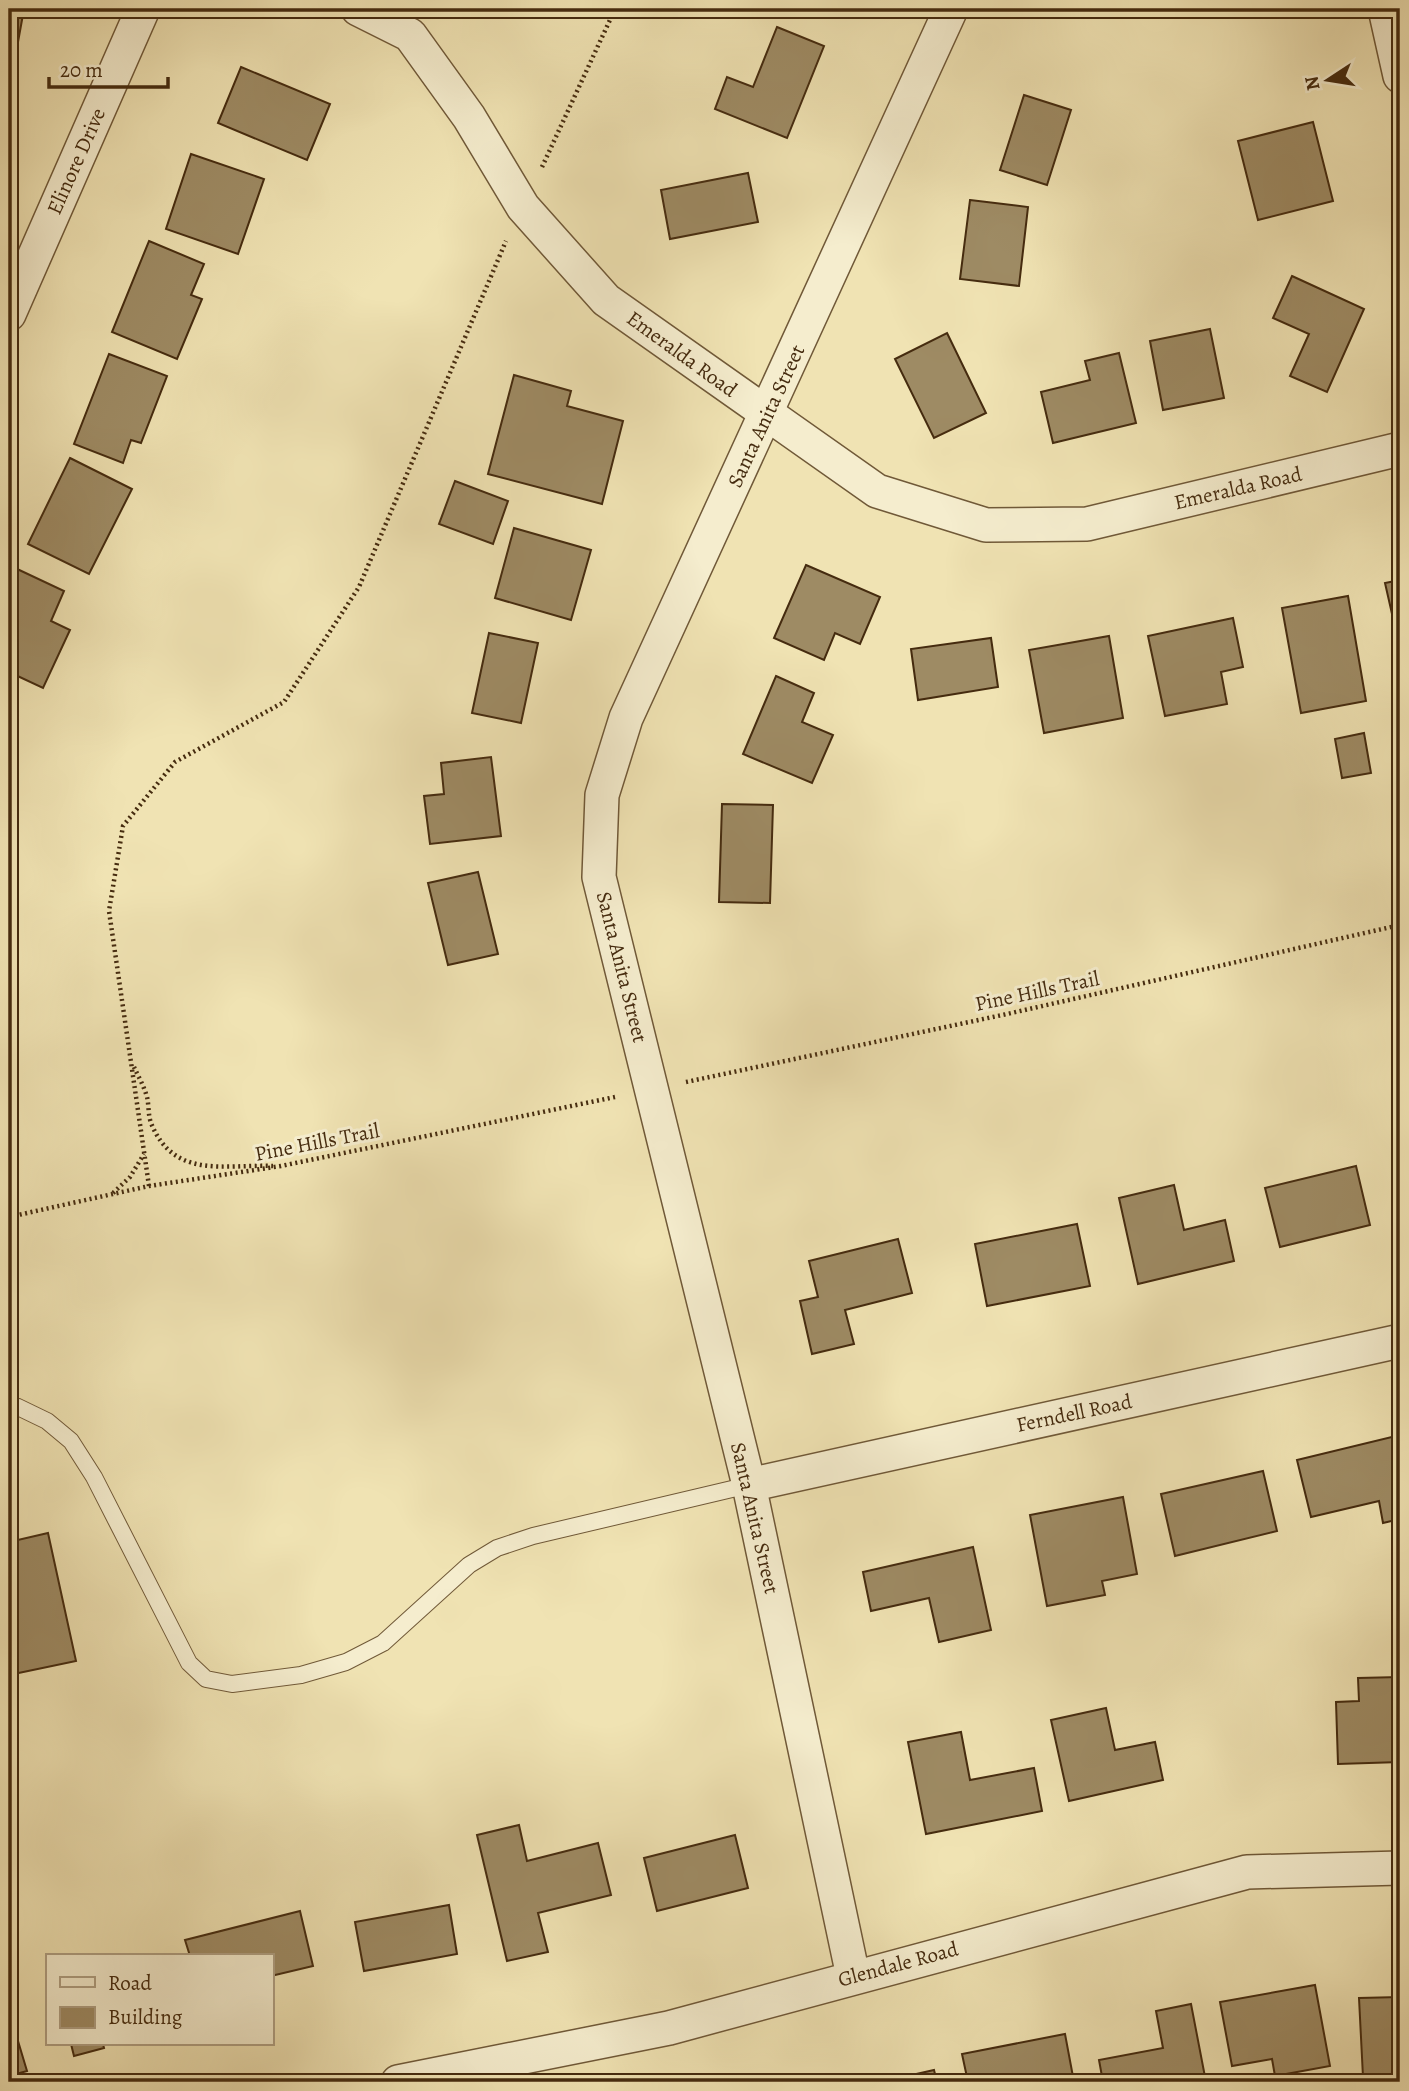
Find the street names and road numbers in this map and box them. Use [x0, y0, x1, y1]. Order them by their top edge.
street label: Elinore Drive [40, 103, 112, 219]
street label: Emeralda Road [621, 304, 744, 404]
street label: Santa Anita Street [721, 340, 811, 492]
street label: Emeralda Road [1171, 460, 1305, 516]
street label: Santa Anita Street [590, 889, 654, 1045]
street label: Pine Hills Trail [972, 964, 1102, 1018]
street label: Pine Hills Trail [252, 1116, 382, 1168]
street label: Ferndell Road [1014, 1387, 1135, 1439]
street label: Santa Anita Street [724, 1439, 786, 1597]
street label: Glendale Road [835, 1934, 962, 1993]

